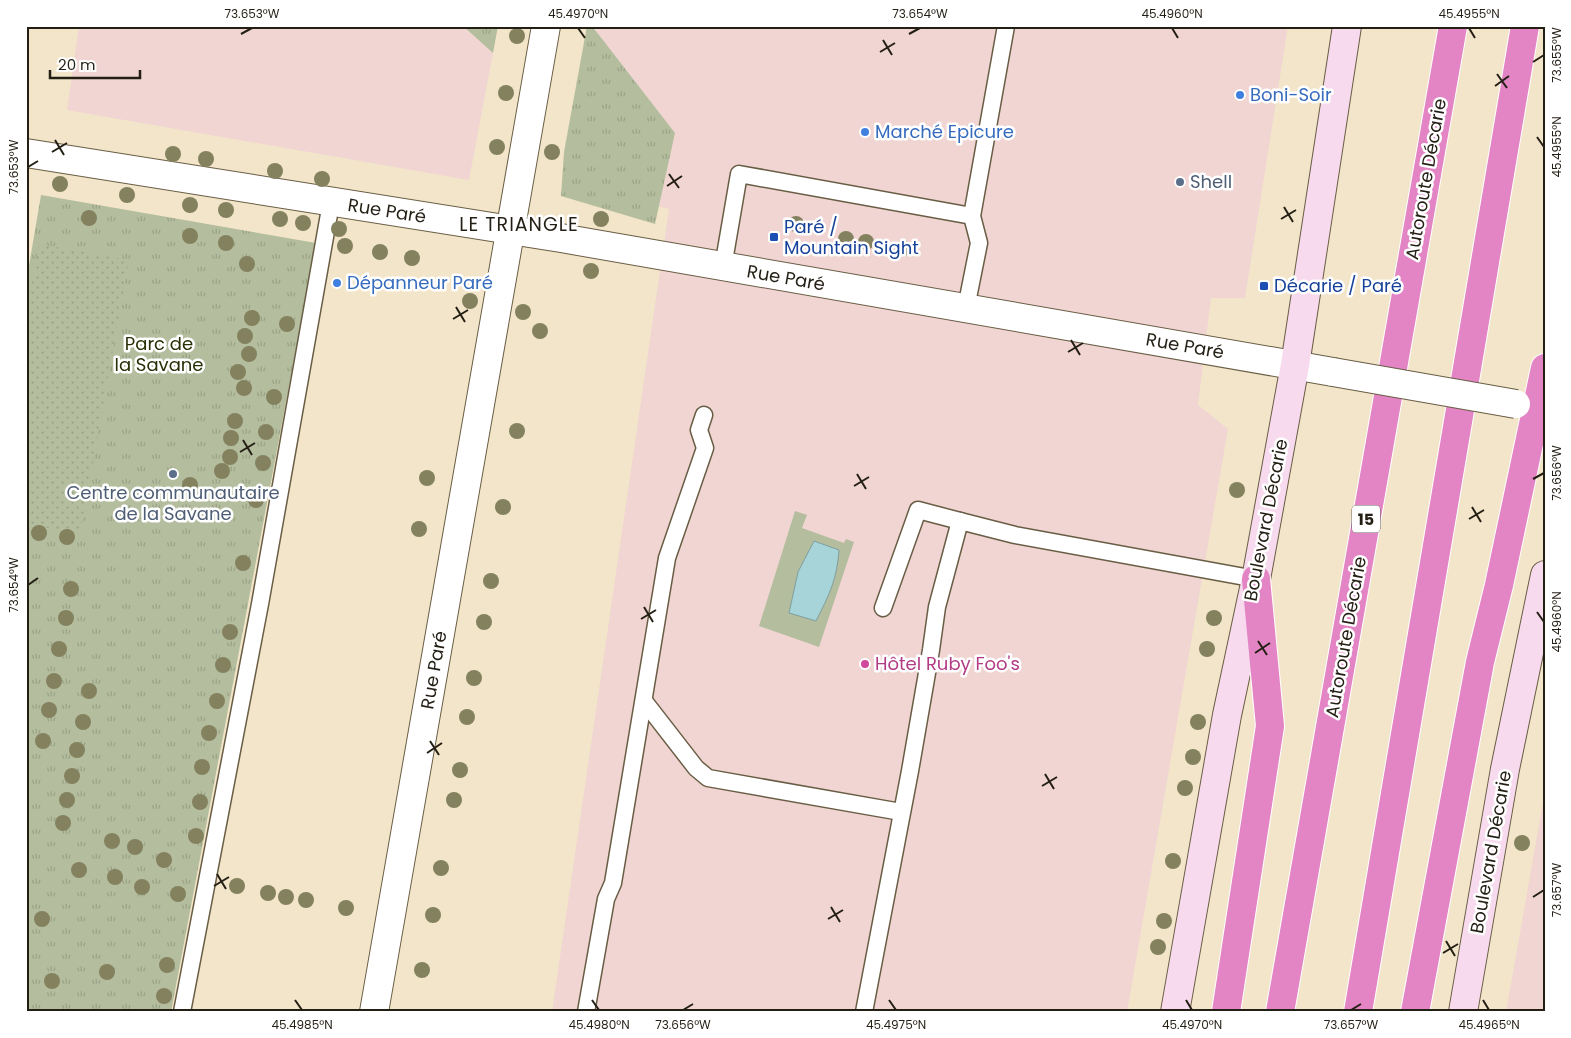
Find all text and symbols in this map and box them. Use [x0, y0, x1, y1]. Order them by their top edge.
text: 73.653°W [225, 5, 280, 22]
text: 45.4970°N [548, 5, 608, 22]
text: 73.654°W [892, 5, 948, 22]
text: 45.4960°N [1141, 5, 1203, 22]
text: 45.4955°N [1438, 5, 1500, 22]
text: 73.655°W [1548, 27, 1565, 83]
scale bar [50, 48, 140, 80]
text: 20 m [58, 54, 96, 75]
place label: Boni-Soir [1250, 82, 1332, 107]
marker: Boni-Soir [1234, 89, 1246, 101]
street label: Autoroute Décarie [1399, 96, 1452, 261]
text: 45.4955°N [1548, 116, 1565, 178]
place label: Marché Epicure [875, 119, 1014, 144]
marker: Marché Epicure [859, 126, 871, 138]
text: 73.653°W [5, 139, 22, 195]
place label: Shell [1190, 169, 1232, 194]
marker: Shell [1174, 176, 1186, 188]
street label: Rue Paré [346, 192, 428, 229]
district label: LE TRIANGLE [459, 211, 579, 238]
place label: Paré / Mountain Sight [784, 214, 919, 260]
marker: Paré / Mountain Sight [768, 231, 780, 243]
street label: Rue Paré [745, 258, 827, 297]
place label: Dépanneur Paré [347, 270, 493, 295]
place label: Décarie / Paré [1274, 273, 1402, 298]
marker: Dépanneur Paré [331, 277, 343, 289]
marker: Décarie / Paré [1258, 280, 1270, 292]
street label: Rue Paré [1144, 326, 1226, 365]
park label: Parc de la Savane [114, 331, 204, 377]
street label: Boulevard Décarie [1238, 437, 1294, 603]
text: 73.656°W [1548, 445, 1565, 501]
marker: Centre communautaire de la Savane [167, 468, 179, 480]
place label: Centre communautaire de la Savane [66, 480, 280, 526]
road number: 15 [1352, 506, 1380, 532]
street label: Autoroute Décarie [1319, 554, 1372, 719]
text: 73.654°W [5, 557, 22, 613]
text: 45.4960°N [1548, 591, 1565, 653]
street label: Rue Paré [414, 629, 453, 711]
place label: Hôtel Ruby Foo's [875, 651, 1020, 676]
marker: Hôtel Ruby Foo's [859, 658, 871, 670]
street label: Boulevard Décarie [1464, 769, 1517, 935]
text: 73.657°W [1548, 862, 1565, 917]
text: 45.4985°N [271, 1016, 333, 1033]
text: 45.4980°N [568, 1016, 630, 1033]
text: 73.656°W [655, 1016, 711, 1033]
text: 45.4975°N [866, 1016, 926, 1033]
text: 45.4970°N [1162, 1016, 1222, 1033]
text: 73.657°W [1324, 1016, 1379, 1033]
text: 45.4965°N [1458, 1016, 1520, 1033]

